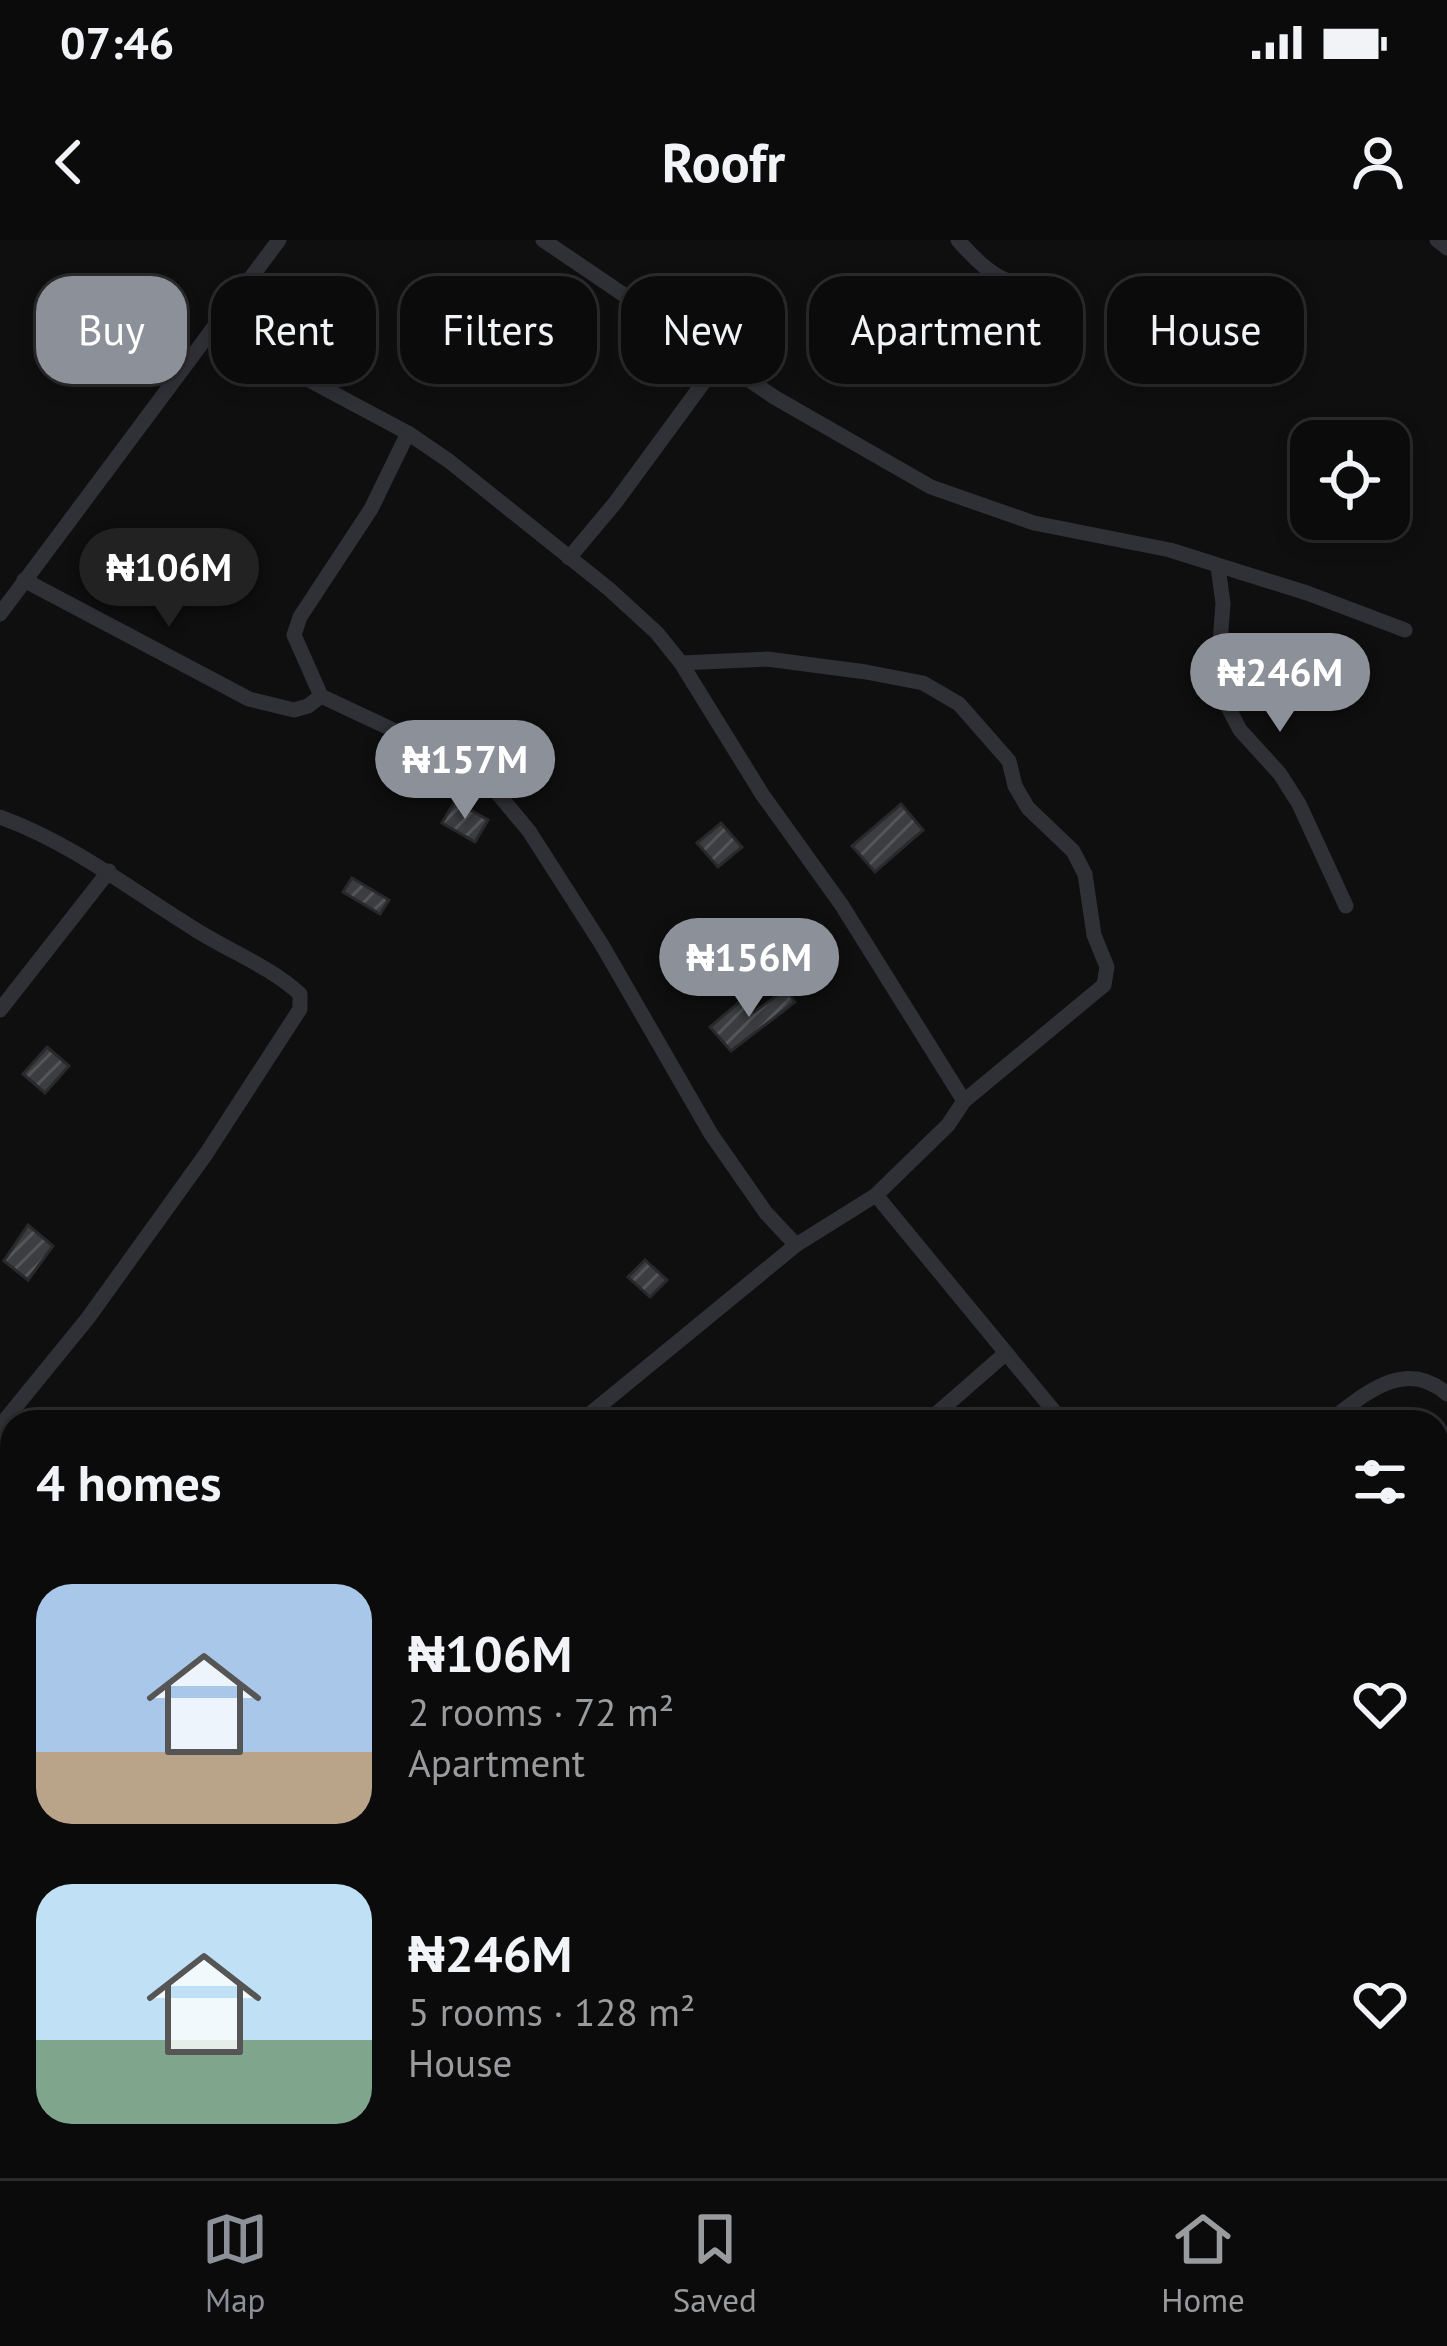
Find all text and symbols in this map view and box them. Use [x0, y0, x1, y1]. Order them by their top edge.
text: 07:46 [60, 13, 174, 71]
text: Roofr [662, 127, 785, 197]
icon: back [36, 129, 102, 195]
icon: person [1345, 129, 1411, 195]
chip: Buy [36, 276, 187, 384]
chip: Rent [211, 276, 376, 384]
chip: Filters [400, 276, 597, 384]
chip: New [621, 276, 785, 384]
chip: Apartment [809, 276, 1083, 384]
chip: House [1107, 276, 1304, 384]
map controls [1290, 420, 1410, 540]
button: locate [1290, 420, 1410, 540]
pin: ₦106M [85, 528, 253, 630]
text: ₦106M [106, 541, 232, 592]
pin: ₦246M [1196, 633, 1364, 735]
text: ₦246M [1217, 646, 1343, 697]
pin: ₦157M [381, 720, 549, 822]
text: ₦157M [402, 733, 528, 784]
pin: ₦156M [665, 918, 833, 1020]
text: ₦156M [686, 931, 812, 982]
text: 4 homes [36, 1449, 222, 1515]
icon: filters [1347, 1449, 1413, 1515]
text: ₦106M [408, 1620, 572, 1686]
icon: home [132, 1632, 276, 1776]
icon: heart [1347, 1671, 1413, 1737]
text: 2 rooms · 72 m² [408, 1686, 674, 1737]
text: Apartment [408, 1737, 585, 1788]
text: ₦246M [408, 1920, 572, 1986]
icon: home [132, 1932, 276, 2076]
icon: heart [1347, 1971, 1413, 2037]
text: 5 rooms · 128 m² [408, 1986, 695, 2037]
text: House [408, 2037, 512, 2088]
tab: Map [202, 2206, 268, 2321]
tab: Saved [673, 2206, 757, 2321]
tab: Home [1161, 2206, 1245, 2321]

